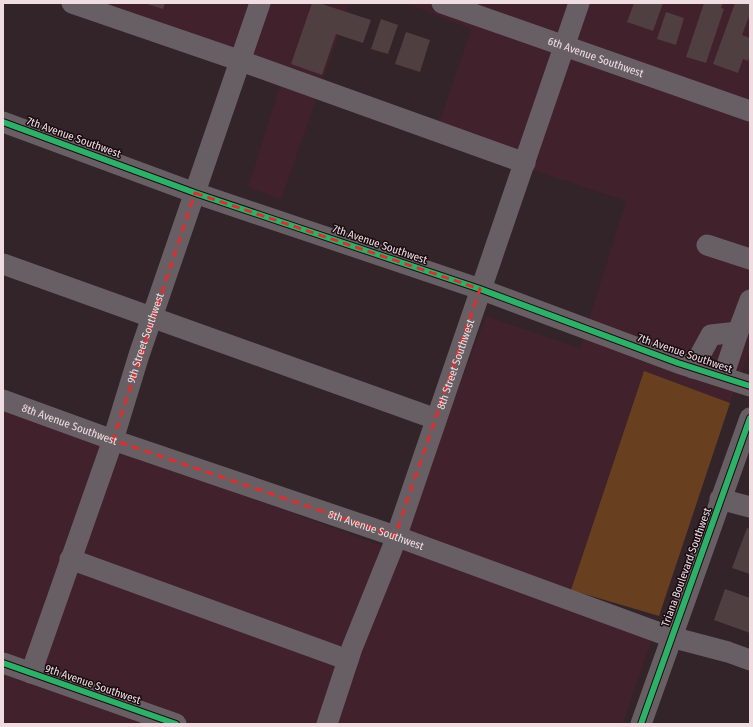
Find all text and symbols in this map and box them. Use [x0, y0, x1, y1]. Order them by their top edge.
street label: 6th Avenue Southwest [546, 35, 646, 80]
street label: 7th Avenue Southwest [25, 114, 123, 161]
street label: 7th Avenue Southwest [331, 222, 429, 267]
street label: 9th Street Southwest [125, 291, 167, 385]
street label: 8th Street Southwest [434, 317, 477, 411]
street label: 7th Avenue Southwest [636, 331, 734, 376]
street label: 8th Avenue Southwest [20, 401, 119, 448]
street label: Triana Boulevard Southwest [659, 505, 714, 628]
street label: 8th Avenue Southwest [326, 508, 426, 553]
street label: 9th Avenue Southwest [43, 662, 143, 707]

